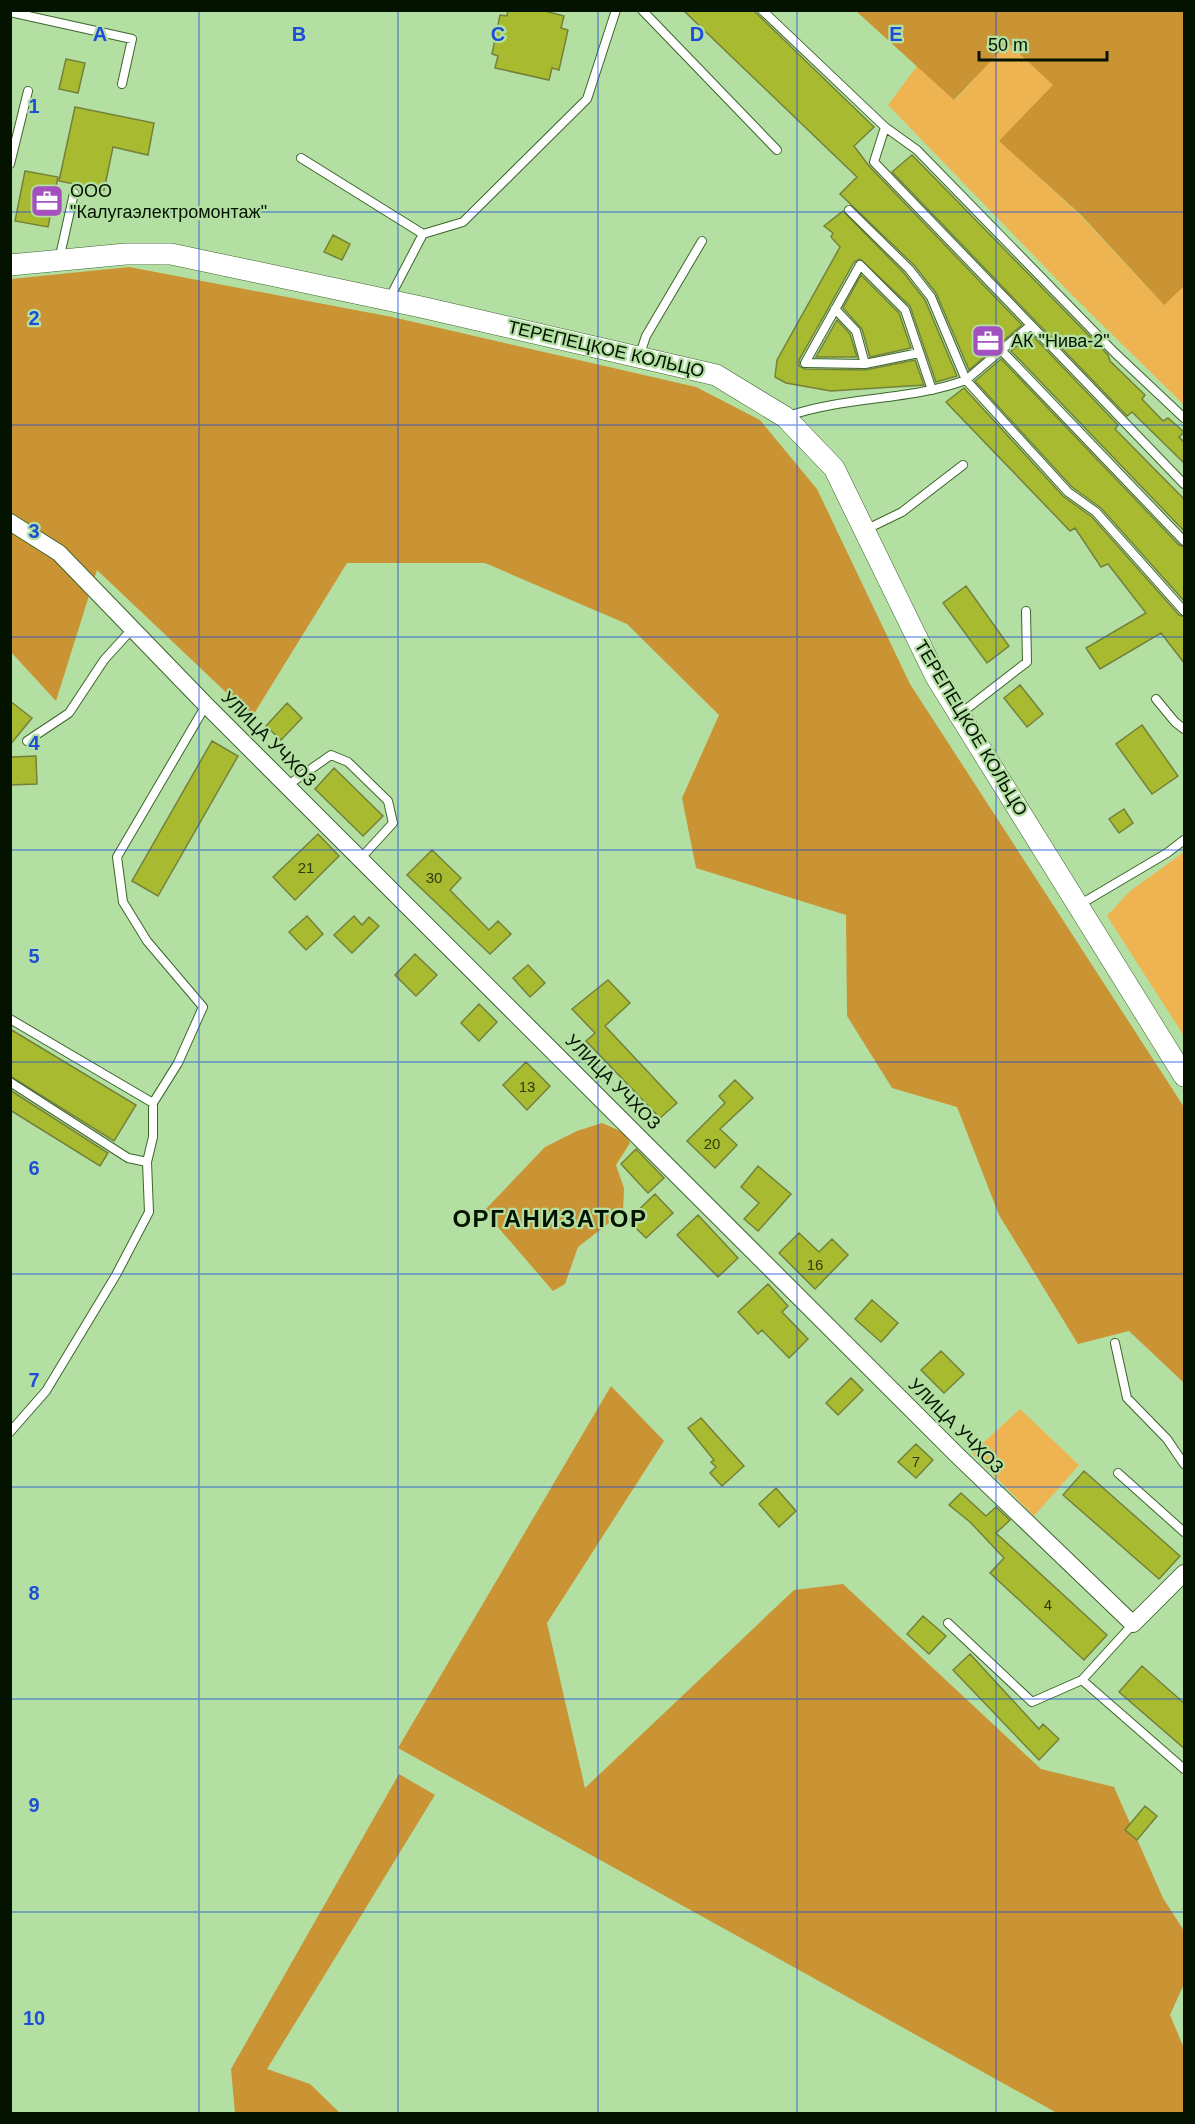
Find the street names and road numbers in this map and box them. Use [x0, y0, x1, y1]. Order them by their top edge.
street label: ТЕРЕПЕЦКОЕ КОЛЬЦО [506, 317, 706, 381]
street label: ТЕРЕПЕЦКОЕ КОЛЬЦО [911, 637, 1031, 819]
street label: УЛИЦА УЧХОЗ [218, 688, 320, 790]
street label: УЛИЦА УЧХОЗ [562, 1031, 664, 1133]
street label: УЛИЦА УЧХОЗ [905, 1375, 1007, 1477]

